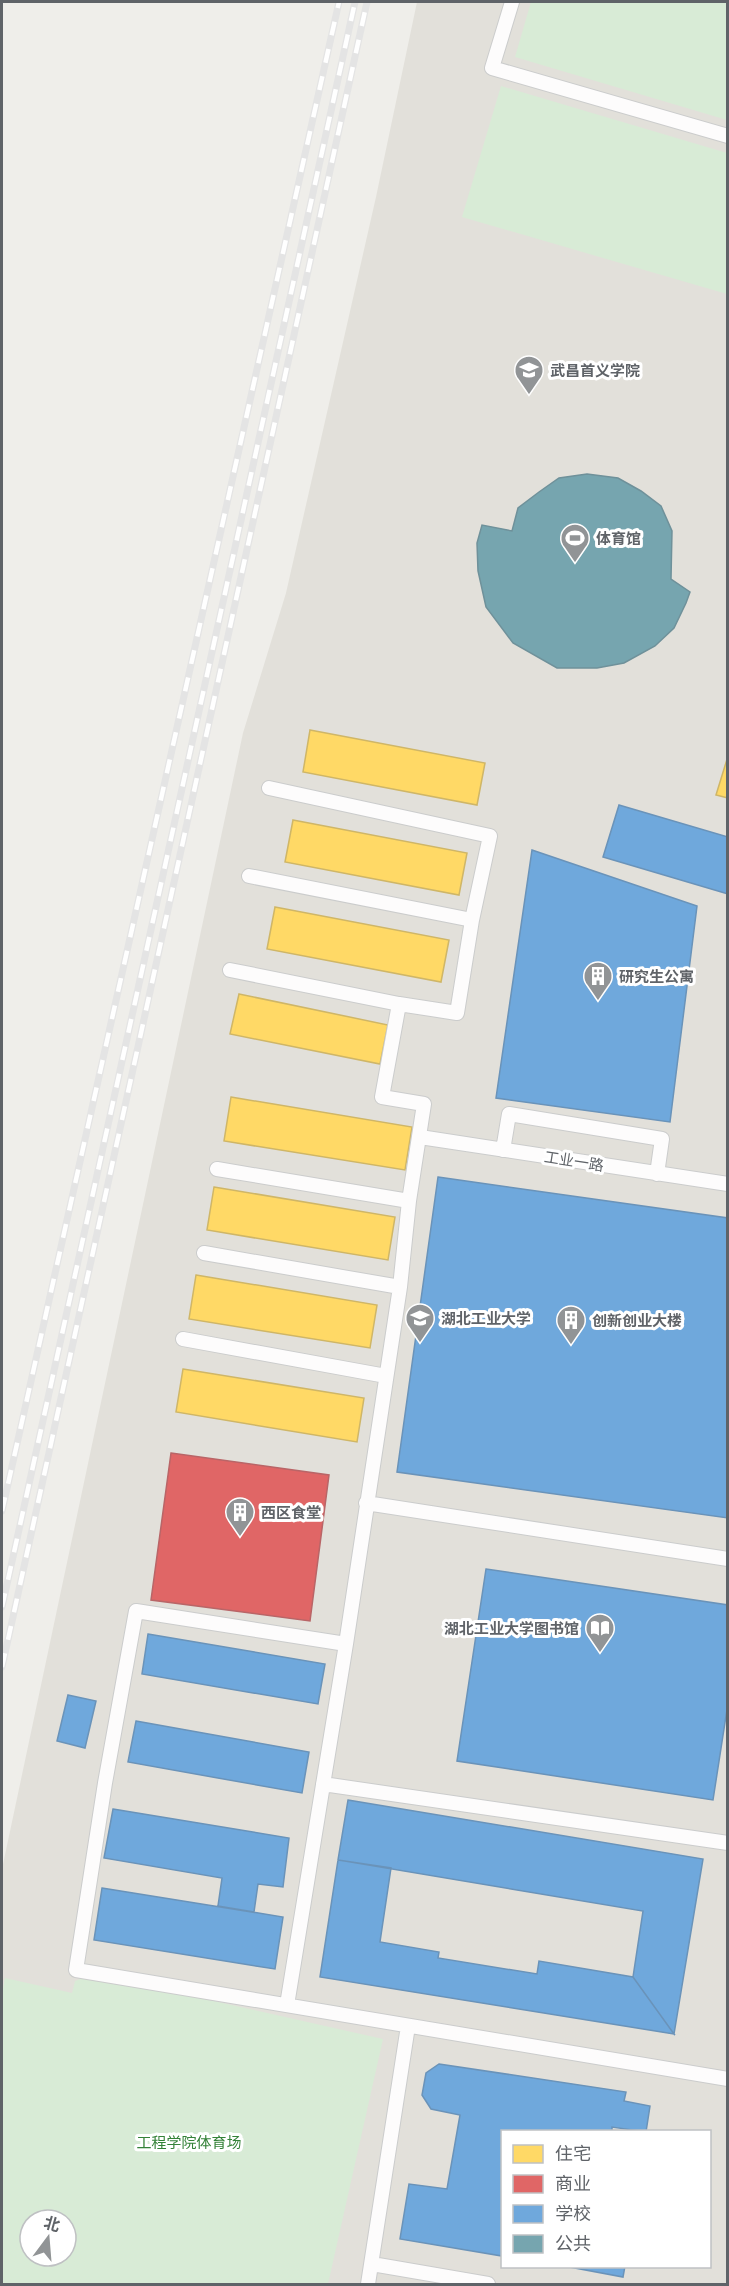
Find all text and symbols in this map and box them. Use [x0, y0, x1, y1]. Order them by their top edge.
school or university icon: 武昌首义学院 [513, 354, 545, 396]
place label: 武昌首义学院 [550, 360, 640, 381]
sports icon: 体育馆 [559, 522, 591, 564]
place label: 体育馆 [596, 528, 641, 549]
building icon: 研究生公寓 [582, 960, 614, 1002]
place label: 研究生公寓 [619, 966, 694, 987]
street label: 工业一路 [543, 1146, 605, 1176]
school or university icon: 湖北工业大学 [404, 1302, 436, 1344]
building icon: 创新创业大楼 [555, 1304, 587, 1346]
place label: 湖北工业大学 [441, 1308, 531, 1329]
place label: 创新创业大楼 [592, 1310, 682, 1331]
building icon: 西区食堂 [224, 1496, 256, 1538]
place label: 西区食堂 [261, 1502, 321, 1523]
library icon: 湖北工业大学图书馆 [584, 1612, 616, 1654]
place label: 湖北工业大学图书馆 [444, 1618, 579, 1639]
legend [501, 2130, 711, 2268]
park label: 工程学院体育场 [136, 2132, 242, 2153]
text: 住宅 [555, 2141, 591, 2166]
text: 商业 [555, 2171, 591, 2196]
text: 学校 [555, 2201, 591, 2226]
north arrow [18, 2208, 78, 2268]
text: 北 [41, 2211, 63, 2236]
text: 公共 [555, 2231, 591, 2256]

